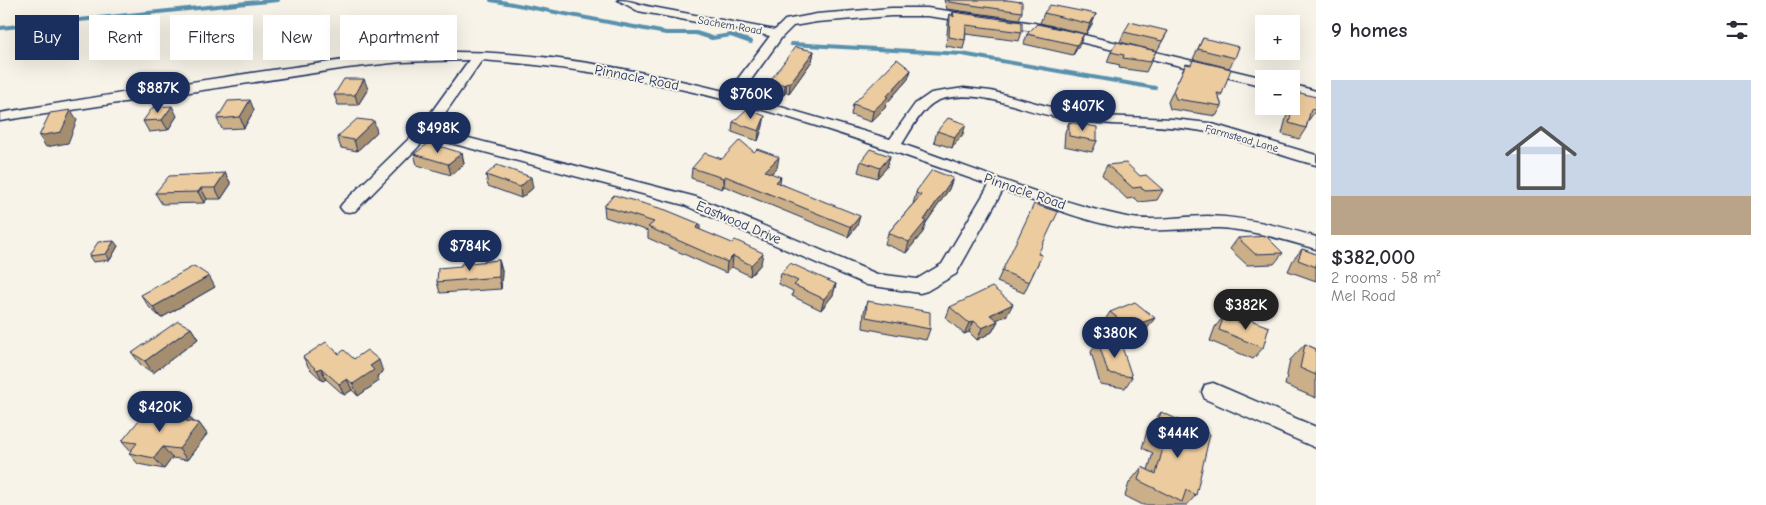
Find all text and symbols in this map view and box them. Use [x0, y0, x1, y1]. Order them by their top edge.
street label: Sachem Road [697, 13, 763, 38]
chip: Buy [15, 15, 79, 60]
chip: Rent [89, 15, 160, 60]
chip: Filters [170, 15, 253, 60]
chip: New [263, 15, 330, 60]
chip: Apartment [340, 15, 457, 60]
map controls [1255, 15, 1300, 115]
button: + [1255, 15, 1300, 60]
icon: filters [1723, 16, 1751, 44]
text: 9 homes [1331, 18, 1407, 42]
street label: Pinnacle Road [593, 61, 680, 94]
button: − [1255, 70, 1300, 115]
pin: $887K [123, 72, 193, 114]
pin: $760K [716, 78, 786, 120]
text: $887K [137, 79, 179, 97]
text: $760K [730, 85, 772, 103]
pin: $407K [1048, 90, 1118, 132]
text: $407K [1062, 97, 1104, 115]
pin: $498K [403, 112, 473, 154]
icon: home [1496, 113, 1586, 203]
text: $498K [417, 119, 459, 137]
street label: Farmstead Lane [1204, 122, 1280, 155]
street label: Pinnacle Road [982, 170, 1068, 213]
street label: Eastwood Drive [694, 197, 784, 248]
pin: $784K [435, 230, 505, 272]
text: $784K [449, 237, 491, 255]
text: $382,000 [1331, 245, 1415, 269]
text: 2 rooms · 58 m² [1331, 269, 1441, 287]
text: Mel Road [1331, 287, 1396, 305]
pin: $382K [1211, 288, 1281, 331]
text: $382K [1225, 296, 1267, 314]
pin: $380K [1080, 316, 1150, 359]
text: $380K [1093, 324, 1137, 342]
pin: $420K [125, 390, 195, 433]
text: $420K [138, 398, 182, 416]
pin: $444K [1143, 416, 1213, 459]
text: $444K [1157, 424, 1199, 442]

